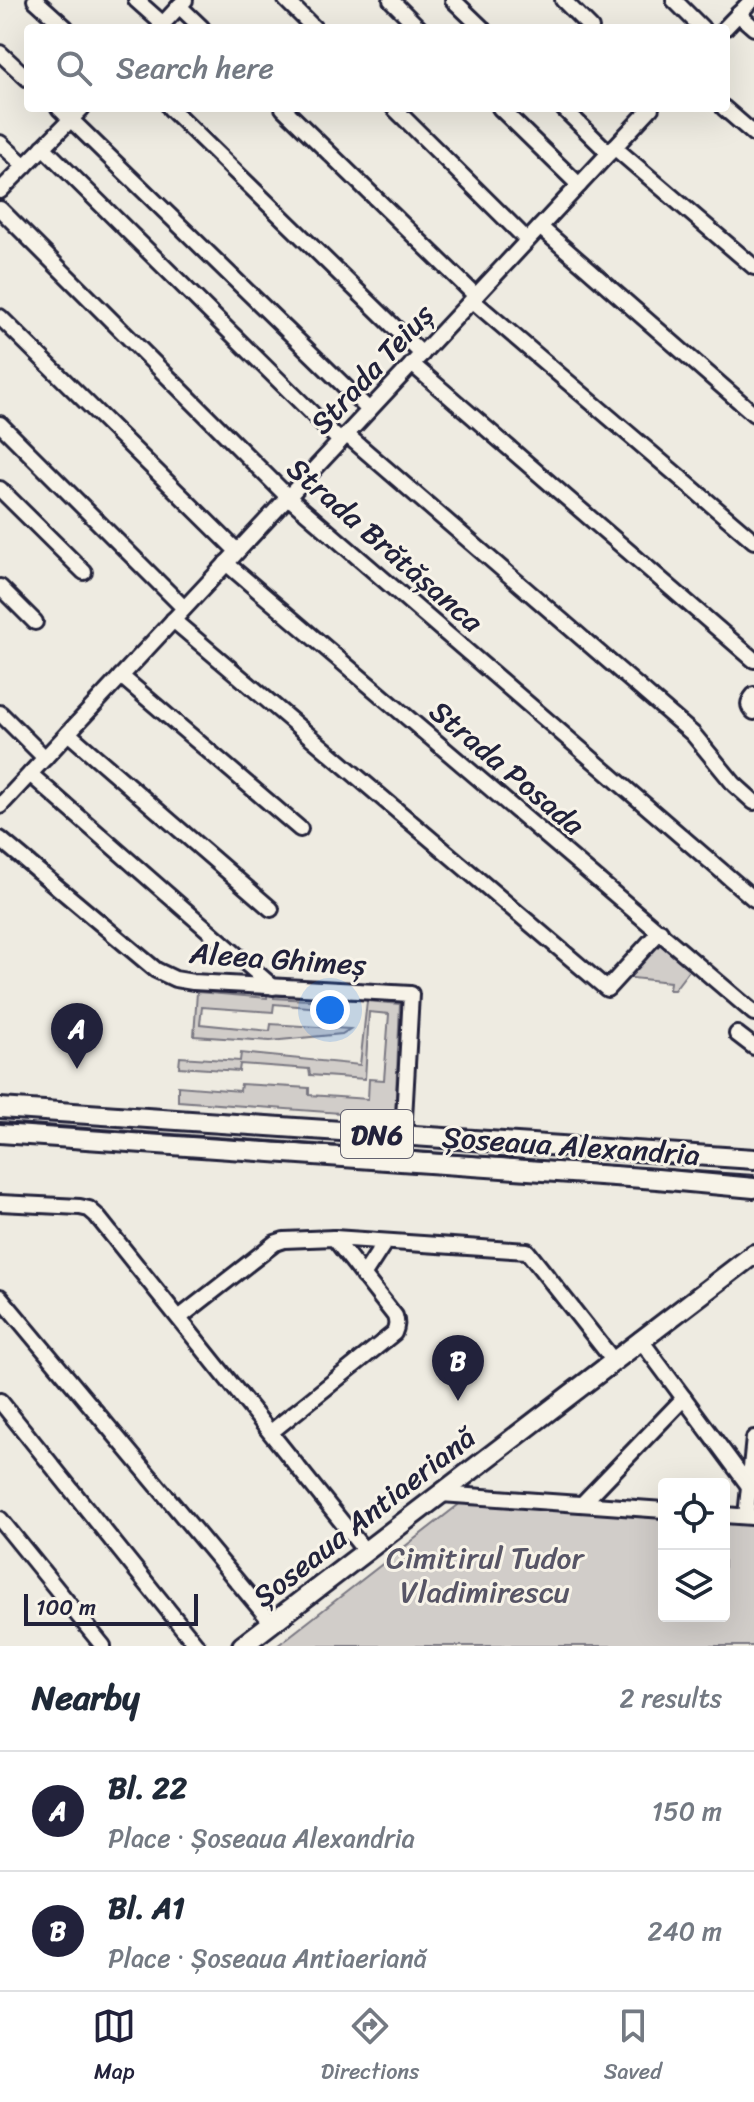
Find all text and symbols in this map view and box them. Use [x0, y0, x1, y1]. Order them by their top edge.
search box [24, 24, 730, 112]
text: Search here [116, 41, 274, 95]
icon: search [52, 46, 96, 90]
street label: Strada Teiuș [296, 290, 448, 448]
street label: Strada Brătășanca [274, 443, 497, 647]
street label: Strada Posada [417, 686, 598, 851]
street label: Aleea Ghimeș [187, 926, 368, 992]
your location [310, 990, 350, 1030]
pin: A [51, 1003, 103, 1069]
road number: DN6 [341, 1110, 413, 1158]
street label: Șoseaua Alexandria [440, 1110, 702, 1182]
pin: B [432, 1335, 484, 1401]
street label: Șoseaua Antiaeriană [240, 1411, 488, 1622]
map controls [658, 1478, 730, 1622]
button: locate [658, 1478, 730, 1550]
park label: Cimitirul Tudor Vladimirescu [386, 1531, 585, 1619]
button: layers [658, 1550, 730, 1622]
text: 100 m [36, 1588, 96, 1627]
scale bar [24, 1590, 198, 1626]
text: Nearby [32, 1668, 140, 1728]
text: 2 results [620, 1675, 722, 1721]
text: Bl. 22 [108, 1761, 187, 1815]
text: A [49, 1788, 67, 1834]
text: 150 m [652, 1788, 722, 1834]
text: Place · Șoseaua Alexandria [108, 1815, 415, 1861]
text: Bl. A1 [108, 1881, 185, 1935]
text: B [50, 1908, 66, 1954]
text: 240 m [648, 1908, 722, 1954]
text: Place · Șoseaua Antiaeriană [108, 1935, 427, 1981]
tab: Map [92, 2004, 136, 2091]
tab: Directions [321, 2004, 419, 2091]
tab: Saved [604, 2004, 662, 2091]

